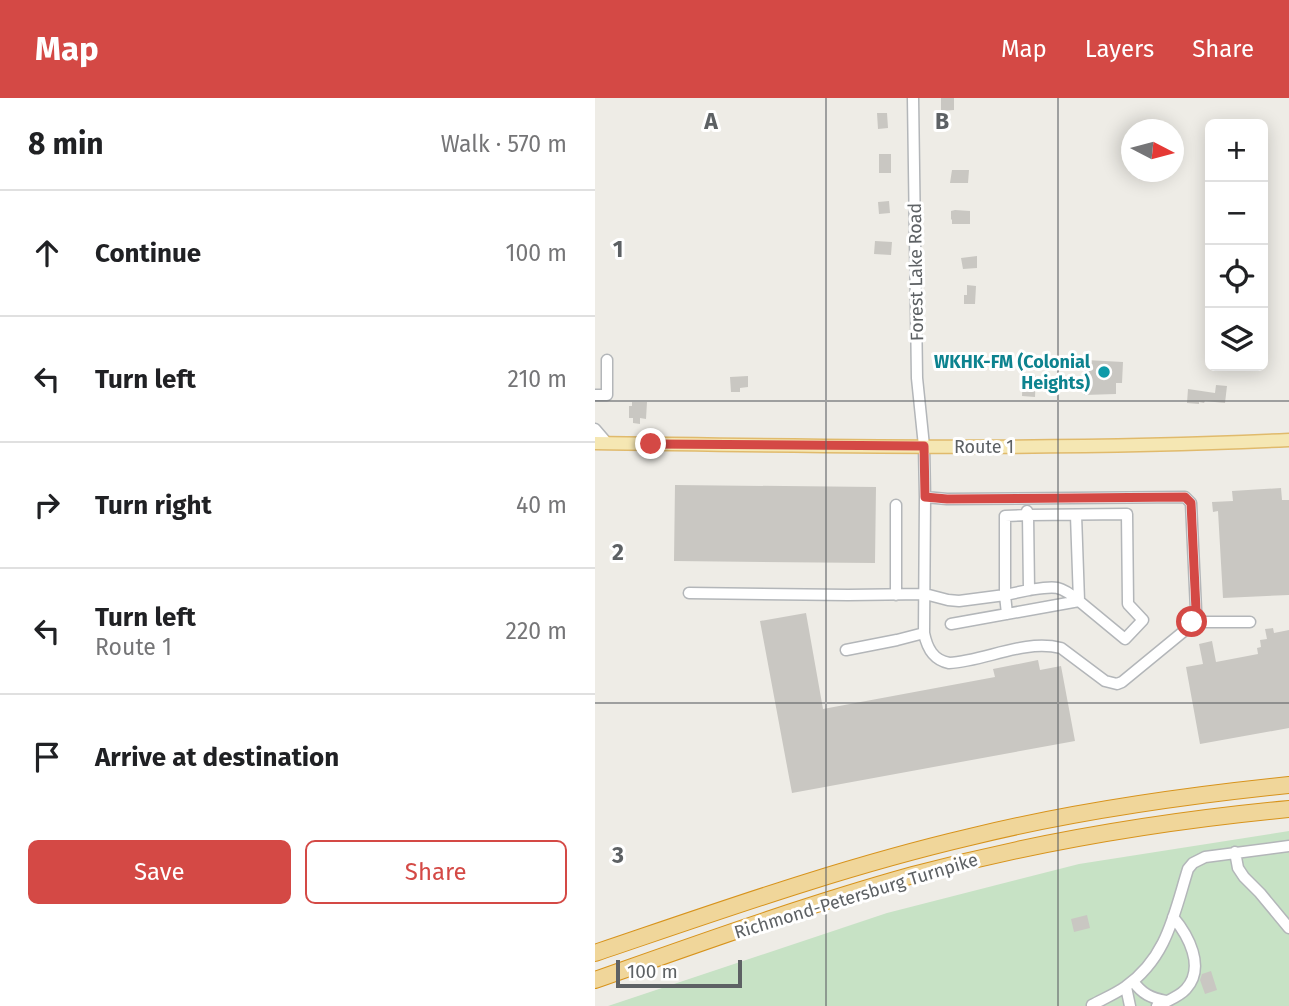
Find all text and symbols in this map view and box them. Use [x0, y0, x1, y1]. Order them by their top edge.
text: Map [35, 29, 99, 69]
text: Map [1001, 35, 1047, 63]
text: Layers [1085, 35, 1154, 63]
text: Share [1192, 35, 1254, 63]
text: A [703, 107, 718, 135]
text: B [935, 107, 949, 135]
north arrow [1121, 119, 1184, 182]
map controls [1205, 119, 1268, 371]
button: + [1205, 119, 1268, 182]
text: 8 min [28, 126, 104, 162]
text: Walk · 570 m [441, 130, 567, 158]
button: − [1205, 182, 1268, 245]
street label: Forest Lake Road [904, 203, 928, 341]
icon: ahead [28, 234, 66, 272]
text: 1 [613, 235, 623, 263]
text: Continue [95, 238, 201, 269]
text: 100 m [506, 239, 567, 267]
button: locate [1205, 245, 1268, 308]
button: layers [1205, 308, 1268, 371]
place label: WKHK-FM (Colonial Heights) [934, 351, 1091, 394]
icon: left [28, 360, 66, 398]
text: Turn left [95, 364, 196, 395]
marker: WKHK-FM (Colonial Heights) [1096, 364, 1112, 380]
text: 210 m [508, 365, 567, 393]
route end [635, 428, 666, 459]
street label: Route 1 [954, 436, 1014, 458]
icon: right [28, 486, 66, 524]
text: Turn right [95, 490, 212, 521]
text: 40 m [516, 491, 567, 519]
text: 2 [612, 538, 624, 566]
text: Turn left [95, 602, 196, 633]
route start [1176, 606, 1207, 637]
icon: left [28, 612, 66, 650]
text: 220 m [506, 617, 567, 645]
text: Route 1 [95, 633, 172, 661]
icon: arrive [28, 738, 66, 776]
text: Arrive at destination [95, 742, 339, 773]
button: Save [28, 840, 291, 904]
button: Share [305, 840, 567, 904]
text: 3 [611, 841, 624, 869]
street label: Richmond-Petersburg Turnpike [732, 848, 980, 944]
scale bar [616, 957, 742, 989]
text: 100 m [627, 960, 678, 983]

